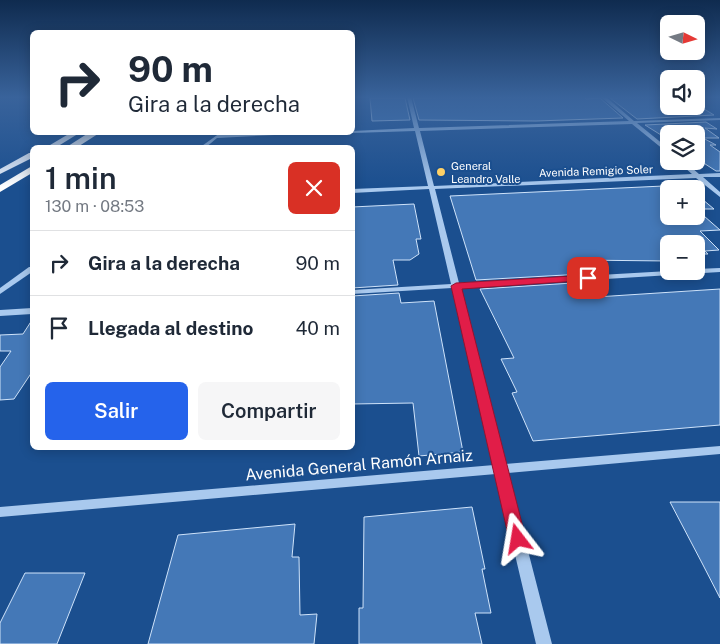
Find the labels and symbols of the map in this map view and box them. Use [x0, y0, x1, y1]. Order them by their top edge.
north arrow [660, 15, 705, 60]
place label: General Leandro Valle [451, 160, 521, 185]
street label: Avenida Remigio Soler [539, 163, 653, 179]
marker: General Leandro Valle [435, 166, 447, 178]
pin [567, 257, 609, 299]
street label: Avenida General Ramón Arnaiz [244, 446, 474, 484]
position arrow [491, 512, 543, 564]

